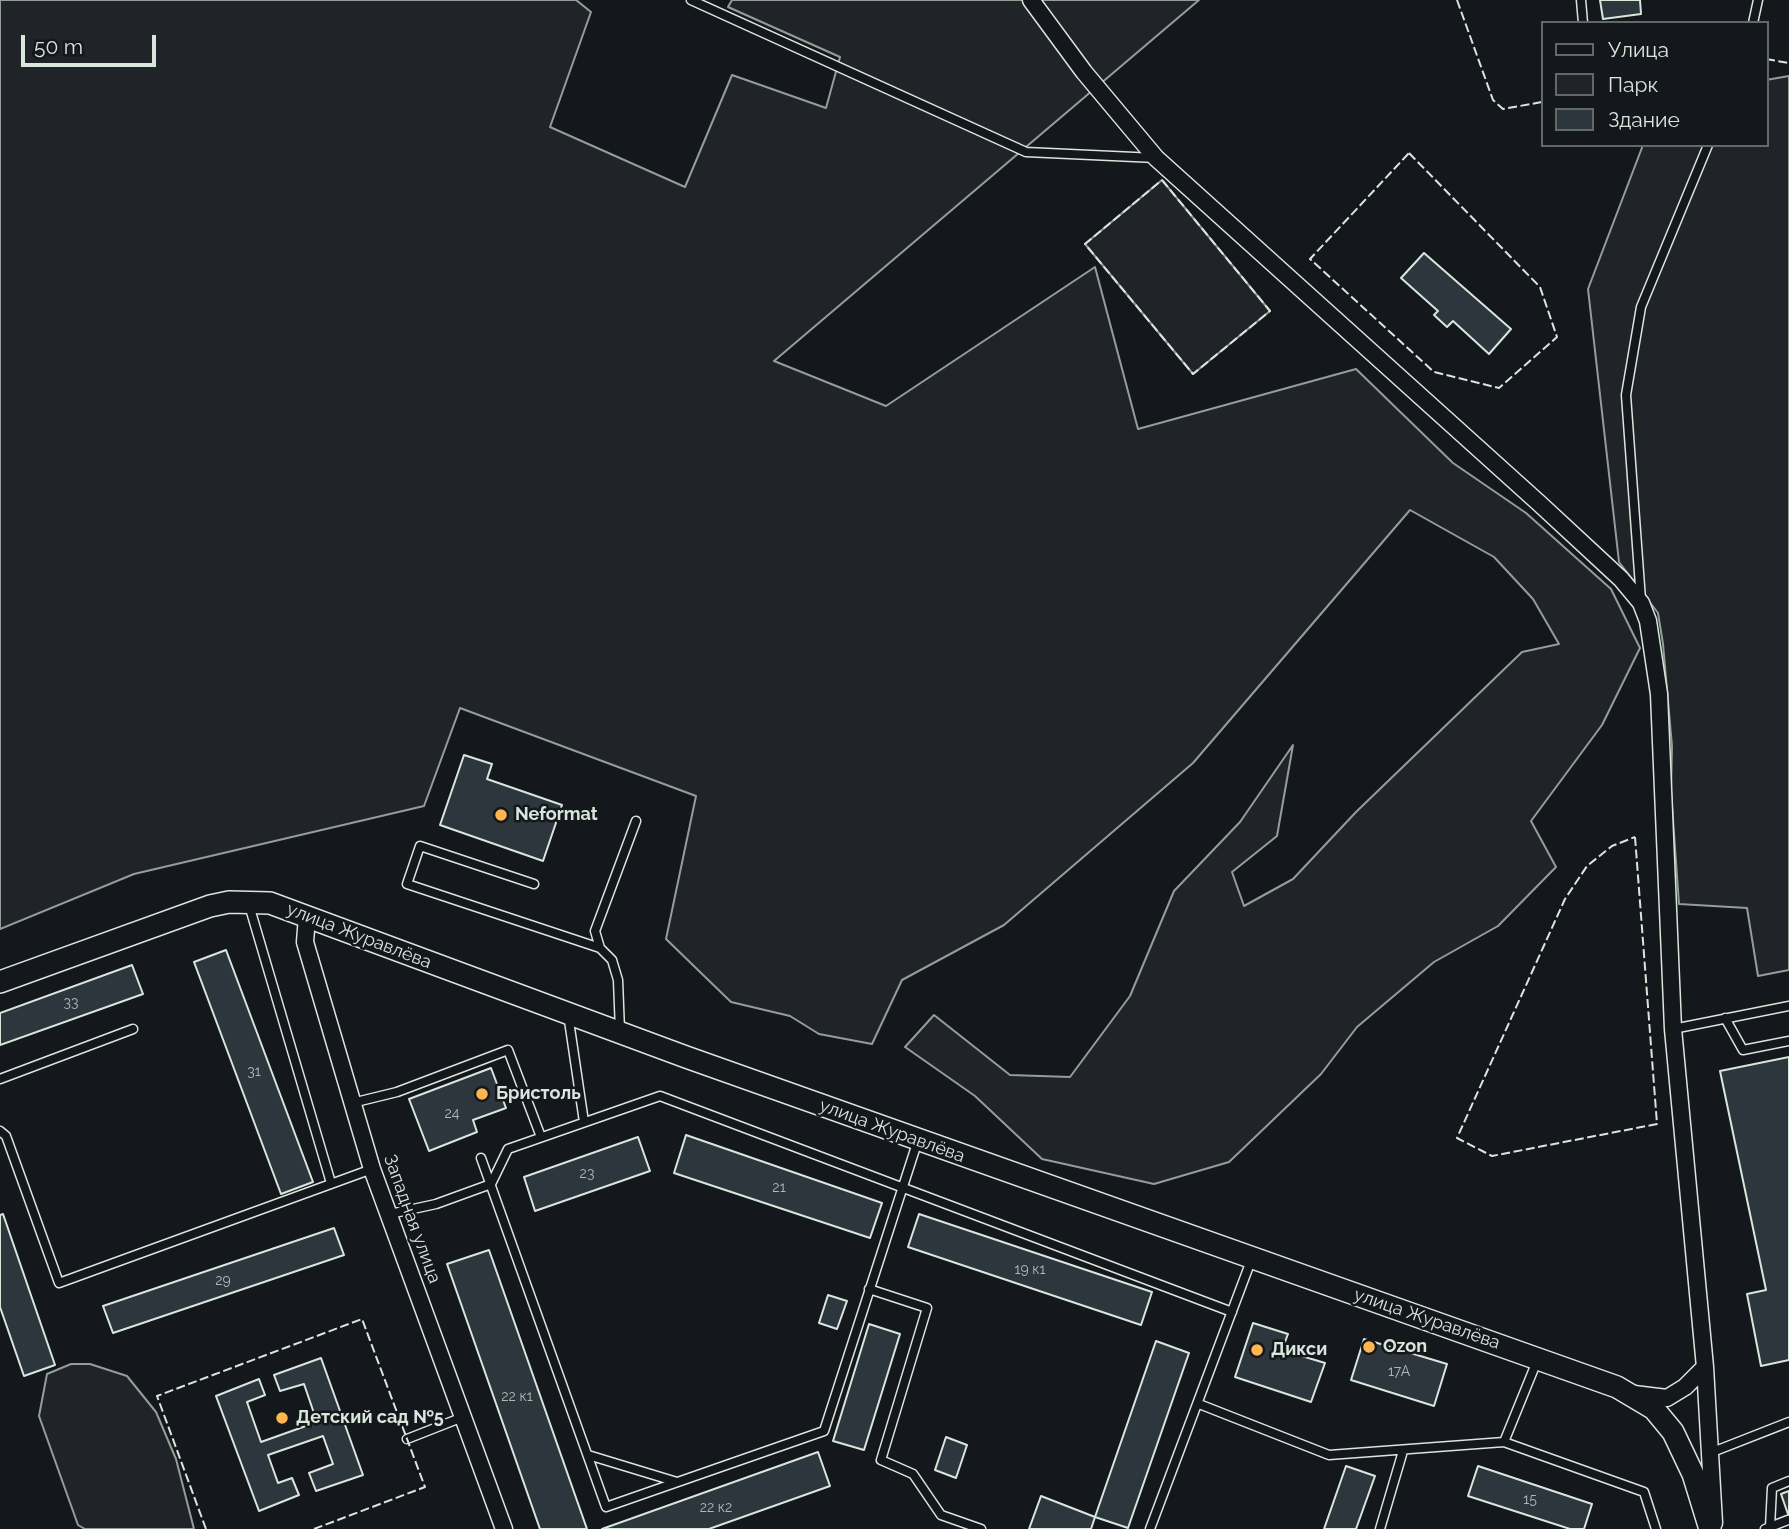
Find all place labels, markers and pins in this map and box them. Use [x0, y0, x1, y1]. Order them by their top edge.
place label: Neformat [515, 804, 598, 826]
marker: Neformat [493, 807, 509, 823]
place label: Бристоль [496, 1083, 581, 1105]
marker: Бристоль [474, 1086, 490, 1102]
place label: Ozon [1383, 1336, 1427, 1358]
place label: Дикси [1271, 1339, 1327, 1361]
marker: Ozon [1361, 1339, 1377, 1355]
marker: Дикси [1249, 1342, 1265, 1358]
place label: Детский сад №5 [296, 1407, 444, 1429]
marker: Детский сад №5 [274, 1410, 290, 1426]

